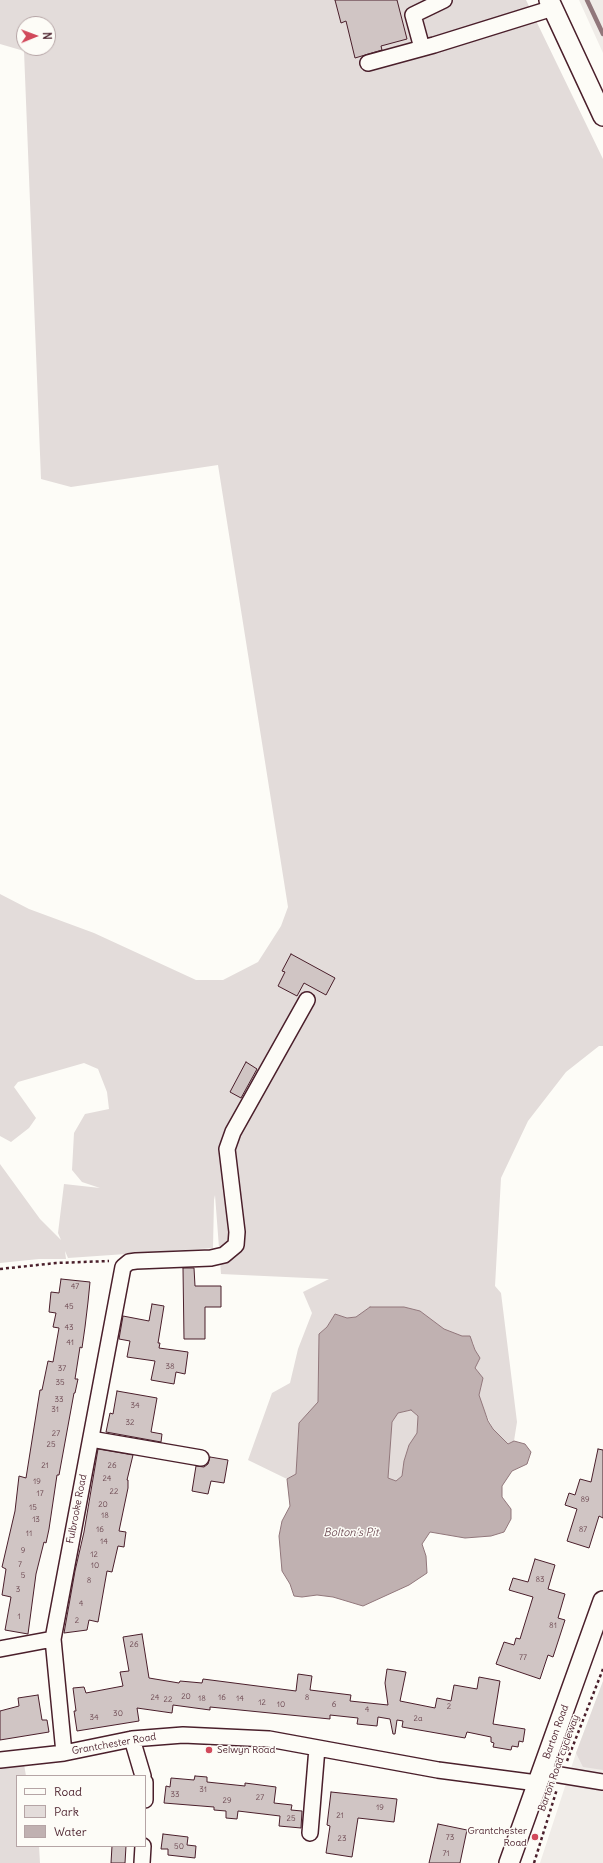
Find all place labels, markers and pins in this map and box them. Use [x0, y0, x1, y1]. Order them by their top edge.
place label: Selwyn Road [217, 1744, 275, 1756]
marker: Selwyn Road [204, 1745, 214, 1755]
place label: Grantchester Road [468, 1825, 527, 1848]
marker: Grantchester Road [530, 1832, 540, 1842]

